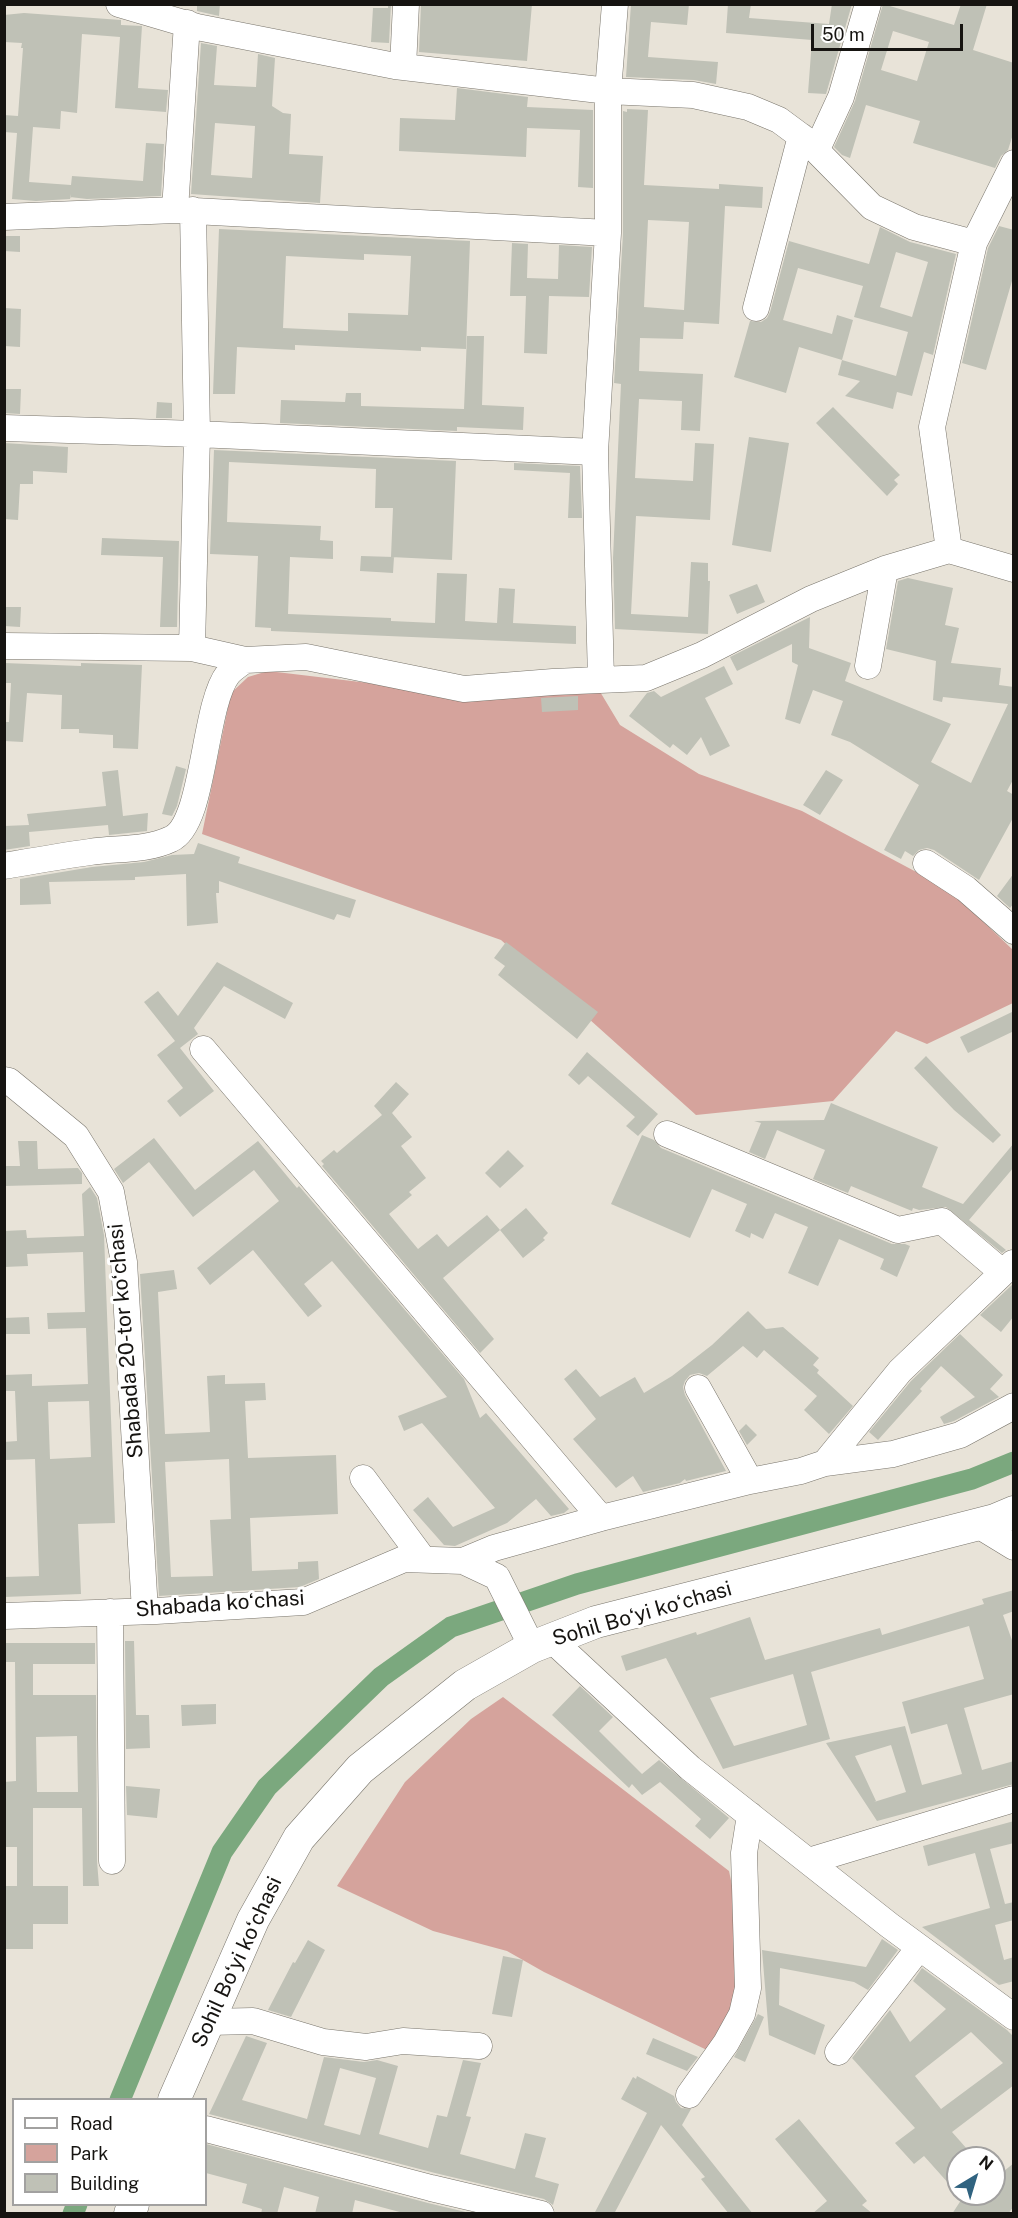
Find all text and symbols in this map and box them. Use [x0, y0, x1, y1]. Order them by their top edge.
scale bar [814, 12, 966, 50]
text: 50 m [822, 24, 865, 45]
street label: Shabada 20-tor koʻchasi [103, 1223, 149, 1459]
street label: Sohil Boʻyi koʻchasi [549, 1576, 735, 1652]
street label: Shabada koʻchasi [135, 1586, 305, 1622]
street label: Sohil Boʻyi koʻchasi [186, 1873, 288, 2051]
legend [12, 2098, 207, 2206]
text: Road [70, 2113, 113, 2134]
text: Park [70, 2143, 108, 2164]
north arrow [946, 2146, 1006, 2206]
text: N [975, 2152, 997, 2174]
text: Building [70, 2173, 139, 2194]

